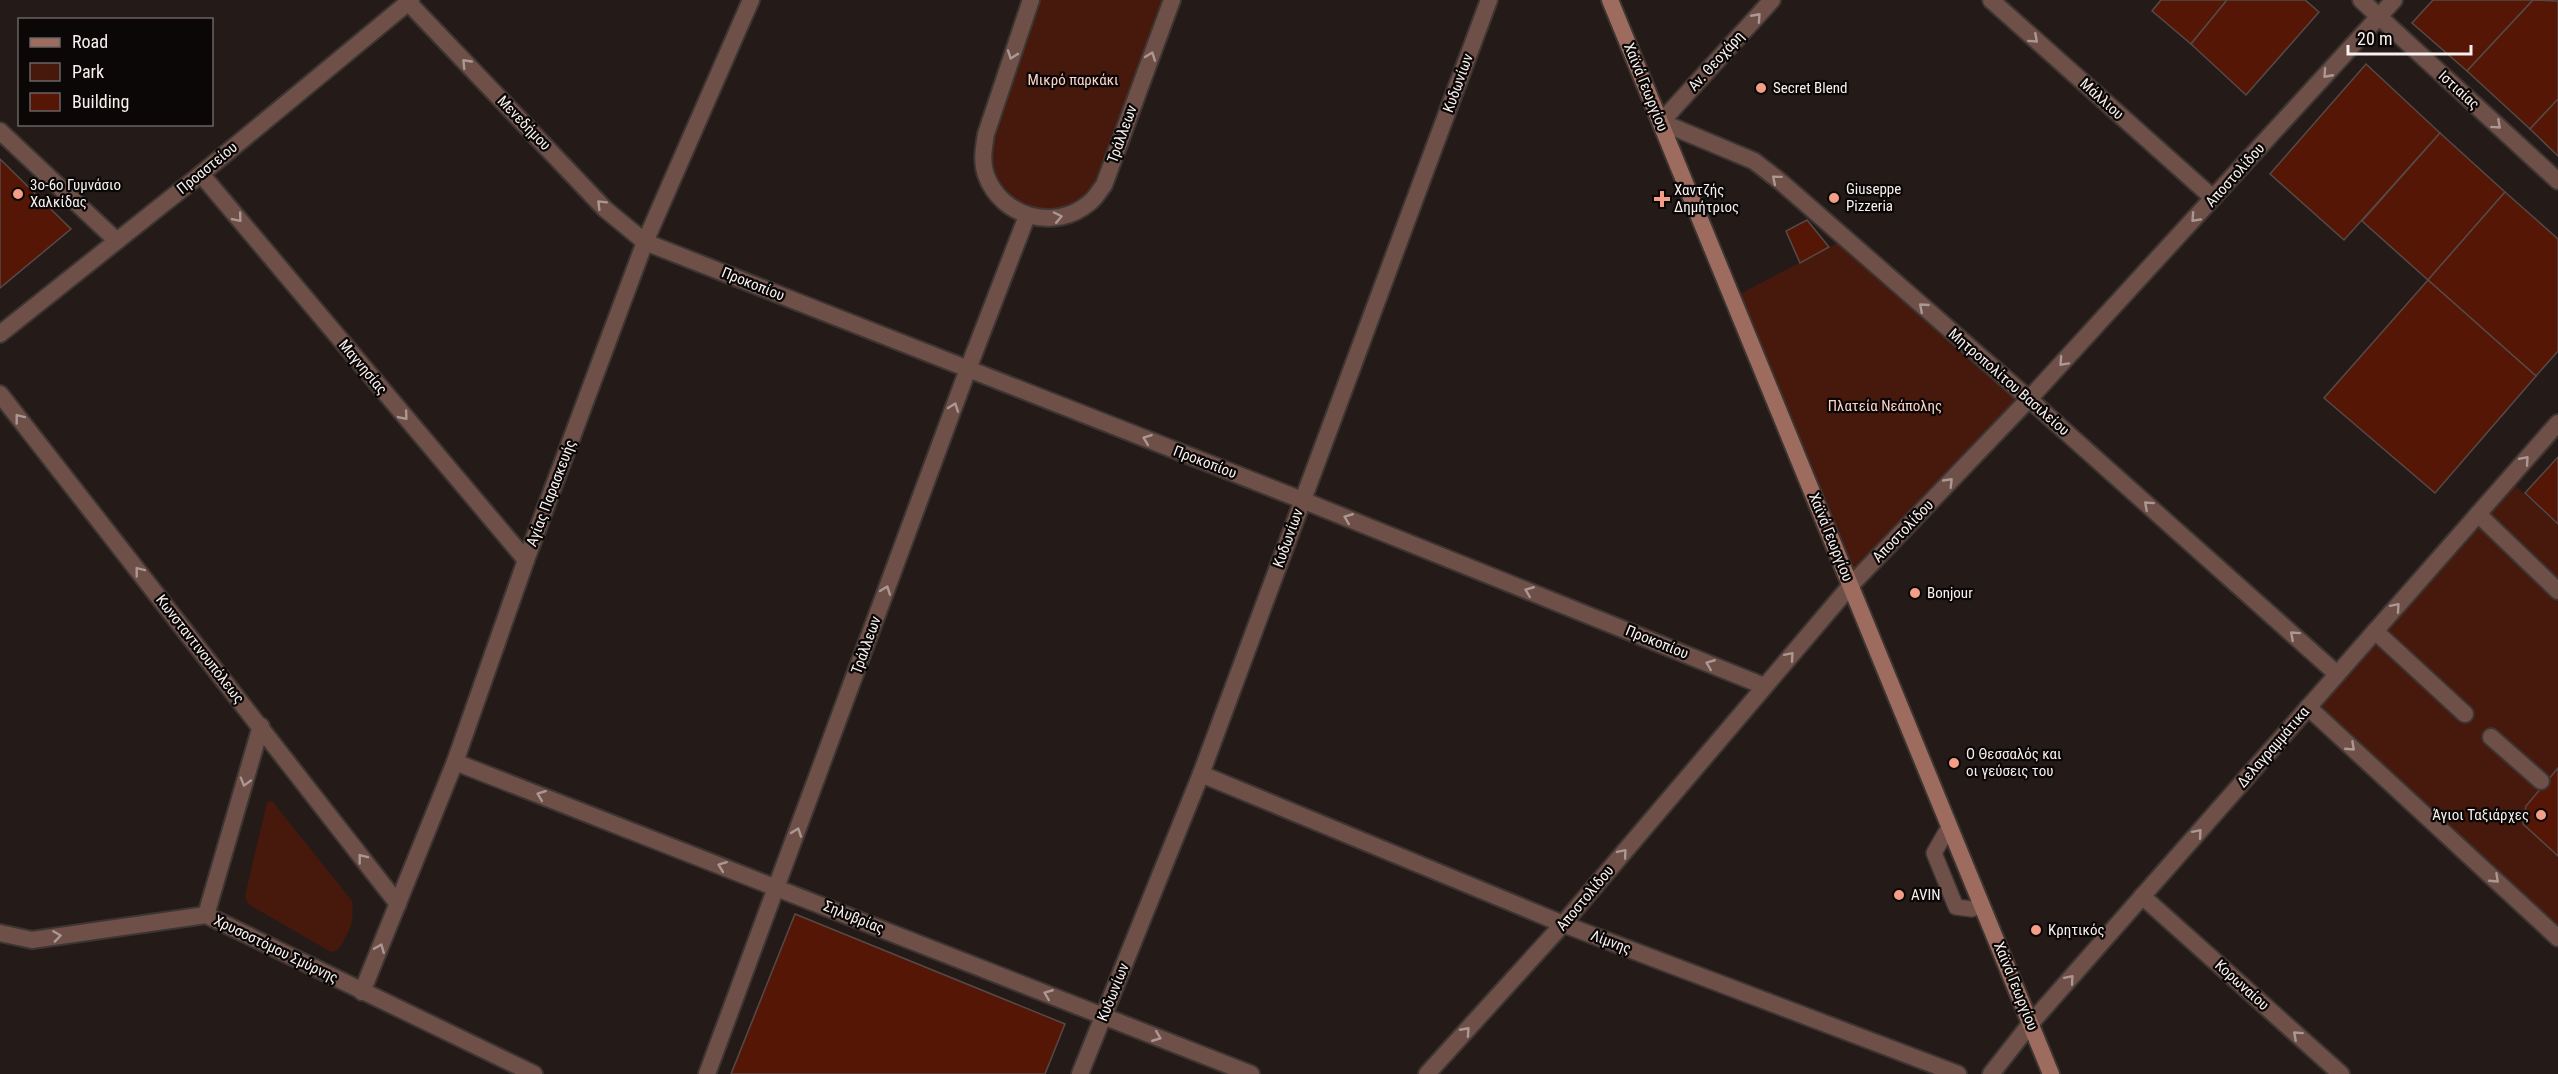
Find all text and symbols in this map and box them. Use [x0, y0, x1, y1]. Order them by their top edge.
one-way arrow [1750, 13, 1761, 24]
legend [18, 18, 213, 126]
scale bar [2348, 18, 2471, 56]
street label: Αν. Θεοχάρη [1684, 27, 1748, 95]
text: 20 m [2357, 28, 2392, 49]
text: Road [72, 31, 108, 52]
one-way arrow [2027, 32, 2038, 43]
street label: Χαϊνά Γεωργίου [1620, 40, 1672, 134]
one-way arrow [1007, 49, 1020, 60]
street label: Κυδωνίων [1439, 51, 1477, 115]
one-way arrow [1144, 52, 1157, 62]
one-way arrow [462, 59, 473, 69]
text: Park [72, 61, 104, 82]
one-way arrow [2323, 67, 2334, 78]
street label: Ιστιαίας [2435, 67, 2483, 113]
park label: Μικρό παρκάκι [1027, 71, 1119, 89]
street label: Μάλλιου [2076, 75, 2128, 123]
place label: Secret Blend [1773, 79, 1847, 97]
marker: Secret Blend [1754, 81, 1768, 95]
text: Building [72, 91, 129, 112]
street label: Μενεδήμου [494, 92, 554, 154]
street label: Τράλλεων [1103, 102, 1141, 165]
one-way arrow [2490, 118, 2500, 129]
street label: Προαστείου [173, 138, 241, 198]
street label: Αποστολίδου [2202, 139, 2268, 211]
one-way arrow [1772, 175, 1783, 186]
place label: 3ο-6ο Γυμνάσιο Χαλκίδας [30, 176, 121, 211]
place label: Giuseppe Pizzeria [1846, 180, 1901, 215]
place label: Χαντζής Δημήτριος [1674, 181, 1739, 216]
marker: 3ο-6ο Γυμνάσιο Χαλκίδας [11, 187, 25, 201]
marker: Giuseppe Pizzeria [1827, 191, 1841, 205]
marker: Χαντζής Δημήτριος [1655, 192, 1669, 206]
one-way arrow [597, 200, 608, 211]
one-way arrow [231, 211, 242, 222]
one-way arrow [1053, 211, 1063, 224]
one-way arrow [2191, 212, 2202, 222]
street label: Προκοπίου [719, 263, 787, 305]
one-way arrow [1919, 303, 1930, 314]
street label: Μητροπολίτου Βασιλείου [1945, 325, 2073, 439]
street label: Μαγνησίας [335, 336, 391, 398]
one-way arrow [2059, 355, 2070, 365]
park label: Πλατεία Νεάπολης [1828, 397, 1942, 415]
one-way arrow [947, 402, 959, 413]
one-way arrow [397, 409, 408, 420]
one-way arrow [15, 414, 26, 425]
one-way arrow [1142, 434, 1153, 446]
street label: Αγίας Παρασκευής [522, 437, 580, 549]
street label: Προκοπίου [1171, 442, 1239, 482]
one-way arrow [2518, 456, 2529, 467]
one-way arrow [1942, 479, 1953, 490]
street label: Χαϊνά Γεωργίου [1805, 490, 1857, 584]
street label: Αποστολίδου [1869, 496, 1937, 566]
one-way arrow [2144, 501, 2155, 512]
street label: Κυδωνίων [1269, 506, 1307, 570]
one-way arrow [1343, 513, 1354, 525]
one-way arrow [136, 567, 147, 578]
place label: Bonjour [1927, 584, 1973, 602]
one-way arrow [879, 585, 892, 596]
one-way arrow [1524, 586, 1535, 598]
marker: Bonjour [1908, 586, 1922, 600]
street label: Κωνσταντινουπόλεως [152, 591, 248, 707]
one-way arrow [2389, 603, 2400, 614]
street label: Τράλλεων [847, 613, 885, 676]
street label: Προκοπίου [1623, 621, 1691, 663]
one-way arrow [2290, 631, 2300, 642]
one-way arrow [1782, 652, 1793, 663]
one-way arrow [1705, 659, 1716, 671]
street label: Δελαγραμμάτικα [2233, 703, 2313, 791]
one-way arrow [2345, 740, 2355, 751]
place label: Ο Θεσσαλός και οι γεύσεις του [1966, 745, 2062, 780]
marker: Ο Θεσσαλός και οι γεύσεις του [1947, 756, 1961, 770]
one-way arrow [239, 777, 252, 787]
one-way arrow [536, 790, 546, 803]
place label: Άγιοι Ταξιάρχες [2432, 806, 2529, 824]
marker: Άγιοι Ταξιάρχες [2534, 808, 2548, 822]
one-way arrow [790, 827, 803, 838]
one-way arrow [2191, 829, 2202, 840]
one-way arrow [1616, 849, 1627, 860]
one-way arrow [359, 854, 370, 865]
one-way arrow [718, 861, 729, 873]
street label: Αποστολίδου [1552, 862, 1618, 934]
one-way arrow [2488, 872, 2498, 883]
place label: AVIN [1911, 886, 1940, 904]
marker: AVIN [1892, 888, 1906, 902]
street label: Σηλυβρίας [821, 897, 887, 937]
street label: Χρυσοστόμου Σμύρνης [211, 911, 341, 987]
place label: Κρητικός [2048, 921, 2105, 939]
marker: Κρητικός [2029, 923, 2043, 937]
street label: Λίμνης [1588, 926, 1634, 958]
one-way arrow [53, 931, 62, 943]
street label: Χαϊνά Γεωργίου [1990, 939, 2042, 1033]
one-way arrow [373, 943, 385, 954]
street label: Κορωναίου [2211, 956, 2273, 1014]
street label: Κυδωνίων [1093, 960, 1133, 1024]
one-way arrow [2063, 975, 2074, 986]
one-way arrow [1044, 989, 1055, 1001]
one-way arrow [1459, 1027, 1470, 1038]
one-way arrow [1151, 1030, 1162, 1042]
one-way arrow [2293, 1031, 2304, 1042]

